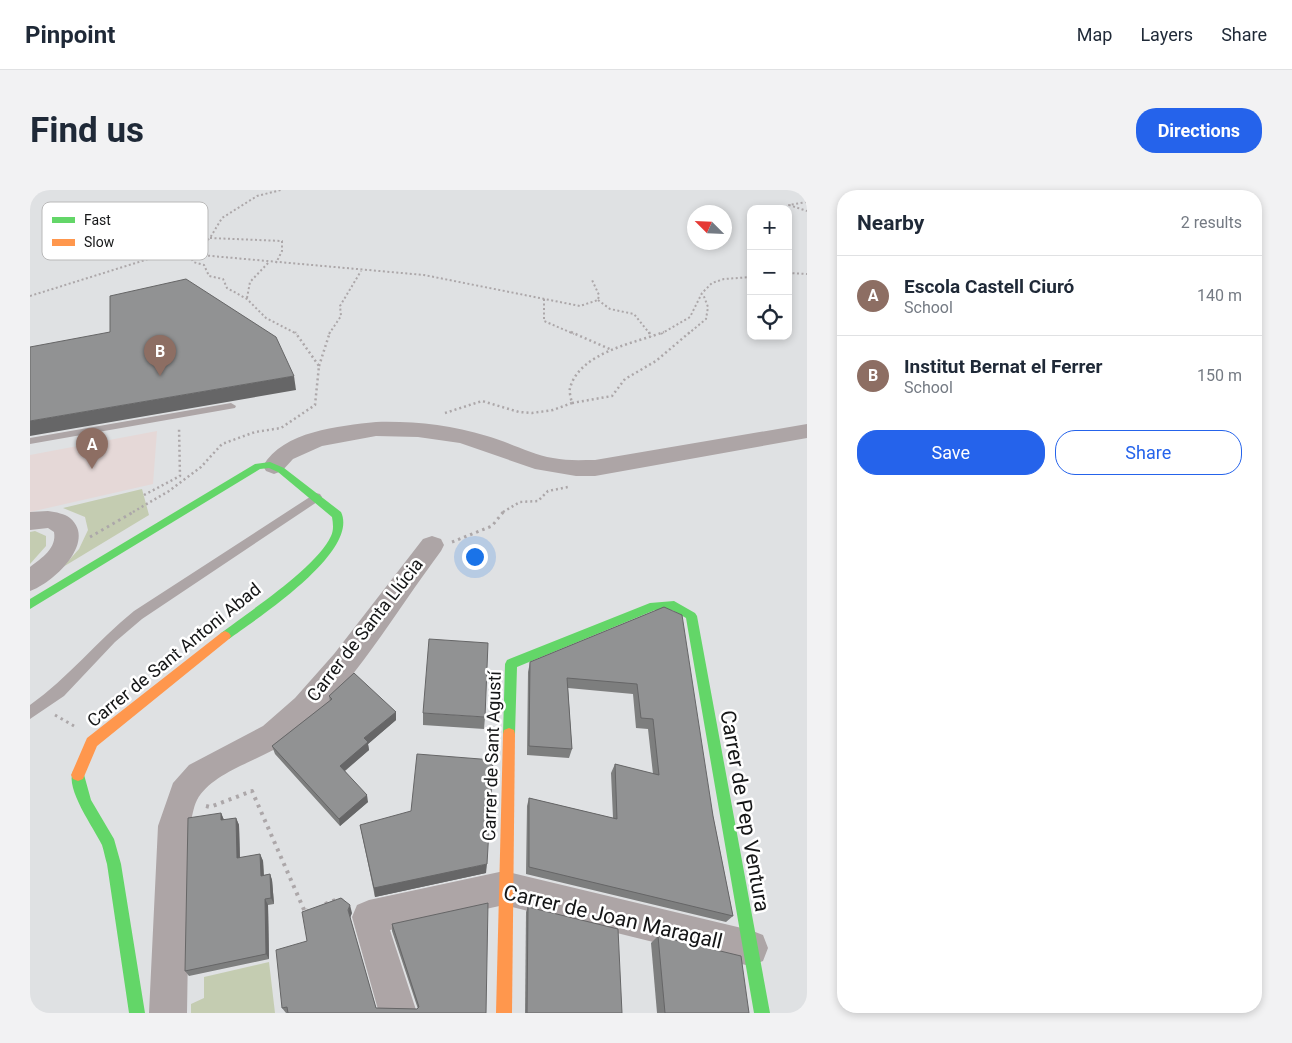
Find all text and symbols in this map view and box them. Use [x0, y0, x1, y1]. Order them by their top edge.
text: Pinpoint [25, 21, 115, 49]
text: Map [1077, 24, 1112, 45]
text: Layers [1140, 24, 1193, 45]
text: Share [1221, 24, 1267, 45]
button: Directions [1136, 108, 1262, 153]
text: Find us [30, 110, 144, 151]
legend [42, 202, 208, 260]
north arrow [687, 205, 732, 250]
map controls [747, 205, 792, 340]
button: + [747, 205, 792, 250]
text: Nearby [857, 211, 924, 235]
text: Fast [84, 212, 111, 228]
text: 2 results [1181, 213, 1242, 232]
text: Slow [84, 234, 115, 250]
button: − [747, 250, 792, 295]
text: Escola Castell Ciuró [904, 275, 1074, 298]
text: A [868, 286, 878, 305]
text: 140 m [1197, 286, 1242, 305]
button: locate [747, 295, 792, 340]
text: School [904, 298, 953, 317]
pin: B [144, 335, 176, 376]
text: Institut Bernat el Ferrer [904, 355, 1102, 378]
text: B [868, 366, 878, 385]
text: 150 m [1197, 366, 1242, 385]
text: School [904, 378, 953, 397]
pin: A [76, 428, 108, 469]
button: Save [857, 430, 1045, 475]
button: Share [1055, 430, 1242, 475]
your location [462, 544, 488, 570]
street label: Carrer de Santa Llúcia [302, 554, 427, 705]
street label: Carrer de Sant Antoni Abad [83, 578, 265, 731]
street label: Carrer de Sant Agustí [478, 670, 505, 841]
street label: Carrer de Pep Ventura [715, 708, 775, 914]
street label: Carrer de Joan Maragall [501, 880, 725, 954]

